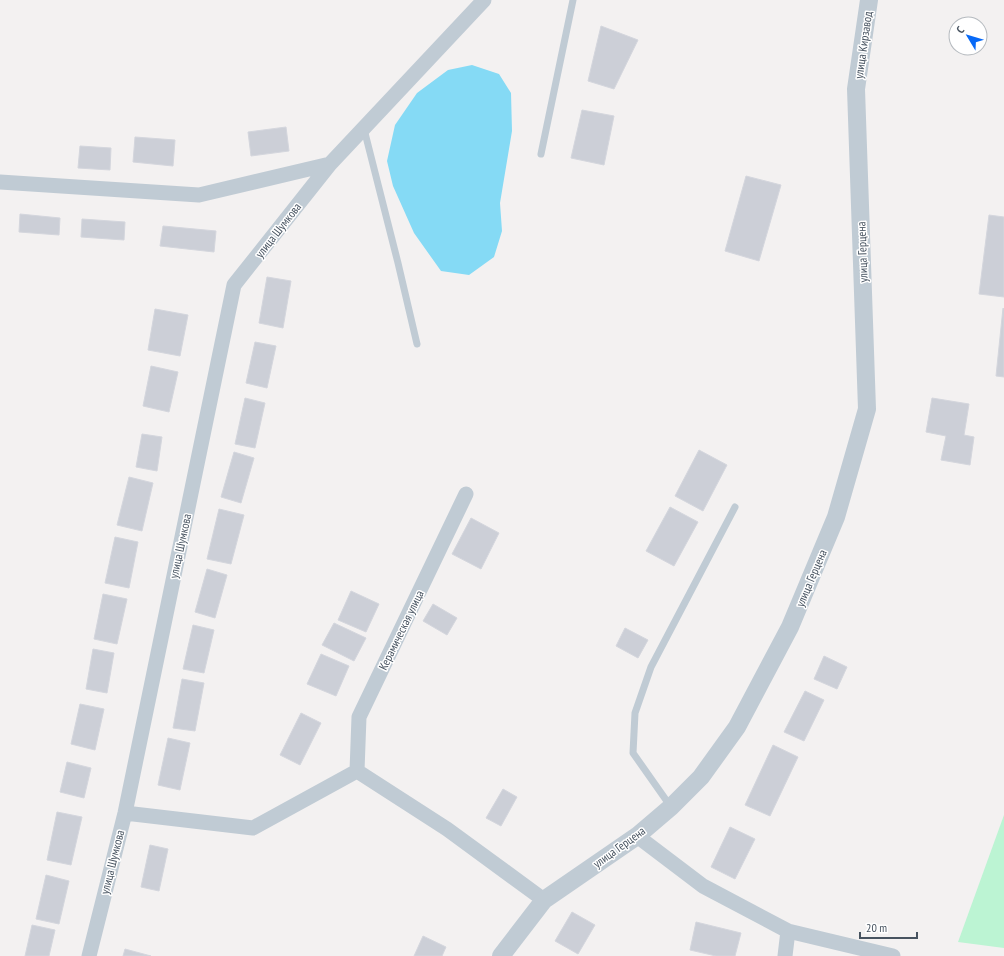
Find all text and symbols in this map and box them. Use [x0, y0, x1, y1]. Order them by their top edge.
street label: улица Кирзавод [851, 10, 875, 80]
north arrow [948, 16, 988, 56]
text: С [953, 24, 967, 36]
street label: улица Шумкова [252, 199, 304, 261]
street label: улица Герцена [853, 221, 871, 283]
street label: улица Шумкова [166, 512, 194, 580]
street label: улица Герцена [792, 547, 830, 609]
street label: Керамическая улица [375, 587, 427, 672]
street label: улица Герцена [590, 823, 648, 871]
street label: улица Шумкова [97, 828, 127, 896]
scale bar [860, 914, 917, 940]
text: 20 m [866, 920, 887, 935]

